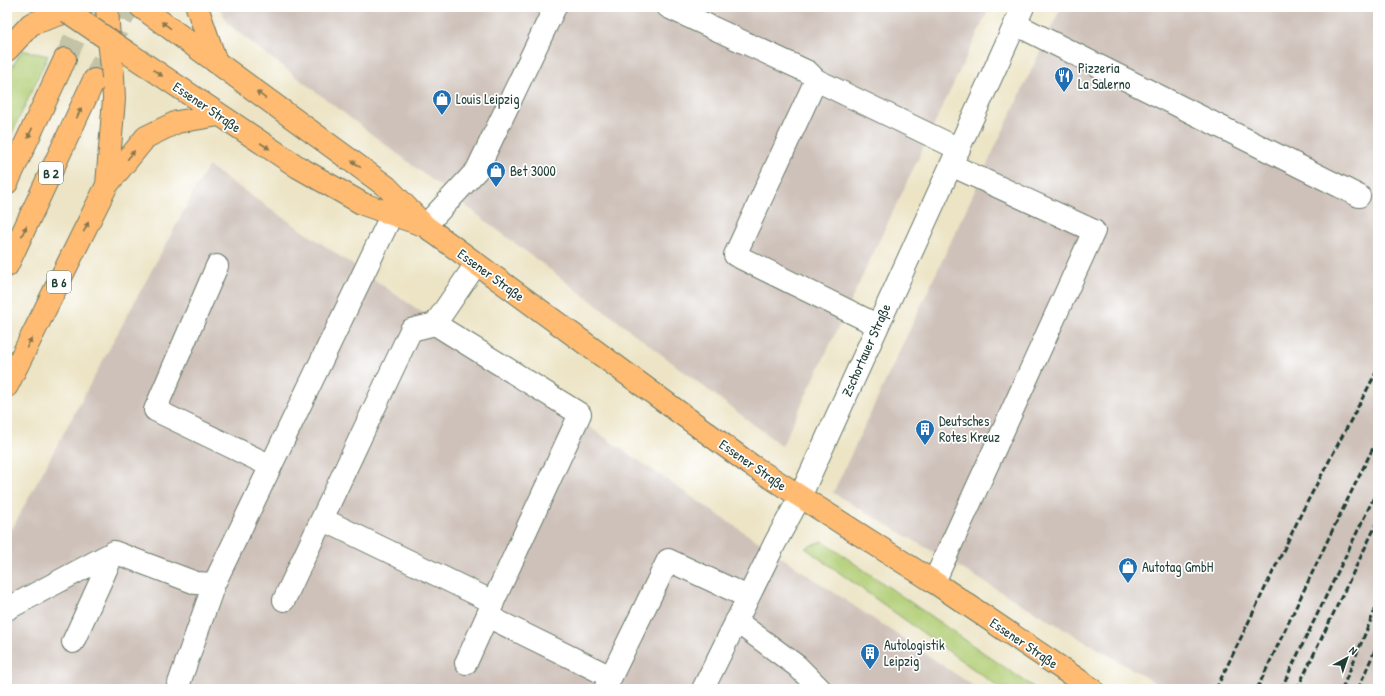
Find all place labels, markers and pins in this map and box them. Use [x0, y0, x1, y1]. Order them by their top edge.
place label: Pizzeria La Salerno [1078, 58, 1131, 93]
restaurant icon: Pizzeria La Salerno [1053, 65, 1075, 93]
shop icon: Louis Leipzig [431, 88, 453, 116]
place label: Louis Leipzig [456, 89, 519, 109]
shop icon: Bet 3000 [485, 160, 507, 188]
place label: Bet 3000 [510, 161, 556, 180]
place label: Deutsches Rotes Kreuz [939, 411, 1000, 446]
building icon: Deutsches Rotes Kreuz [914, 418, 936, 446]
shop icon: Autotag GmbH [1117, 556, 1139, 584]
place label: Autotag GmbH [1142, 557, 1214, 577]
place label: Autologistik Leipzig [884, 635, 945, 671]
building icon: Autologistik Leipzig [859, 642, 881, 670]

